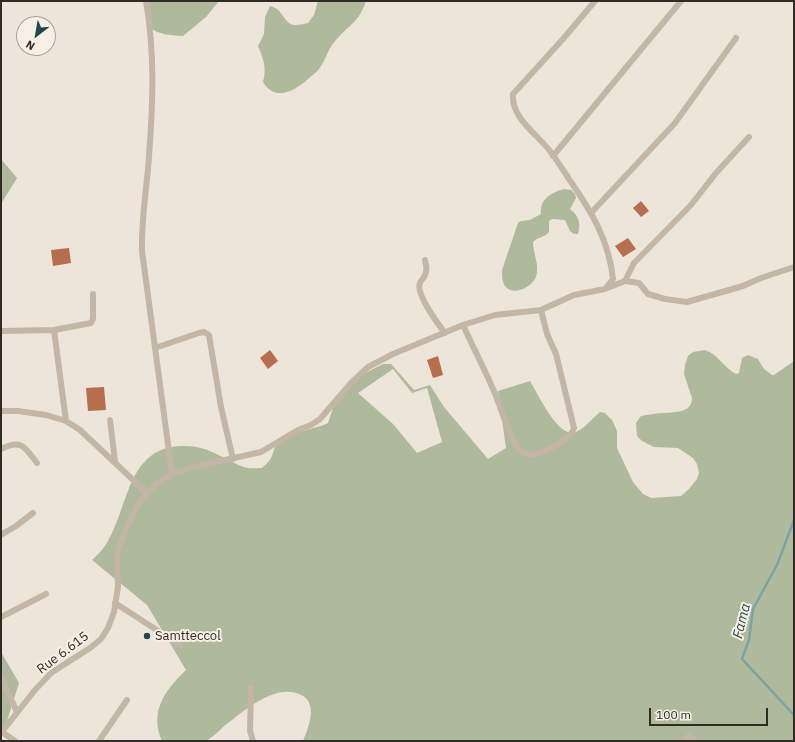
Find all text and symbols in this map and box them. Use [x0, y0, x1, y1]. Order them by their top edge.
north arrow [16, 16, 56, 56]
text: N [23, 37, 37, 53]
water label: Fama [730, 602, 754, 640]
place label: Samtteccol [155, 628, 221, 644]
street label: Rue 6.615 [34, 629, 92, 677]
marker: Samtteccol [142, 631, 152, 641]
scale bar [651, 700, 770, 726]
text: 100 m [656, 707, 691, 722]

